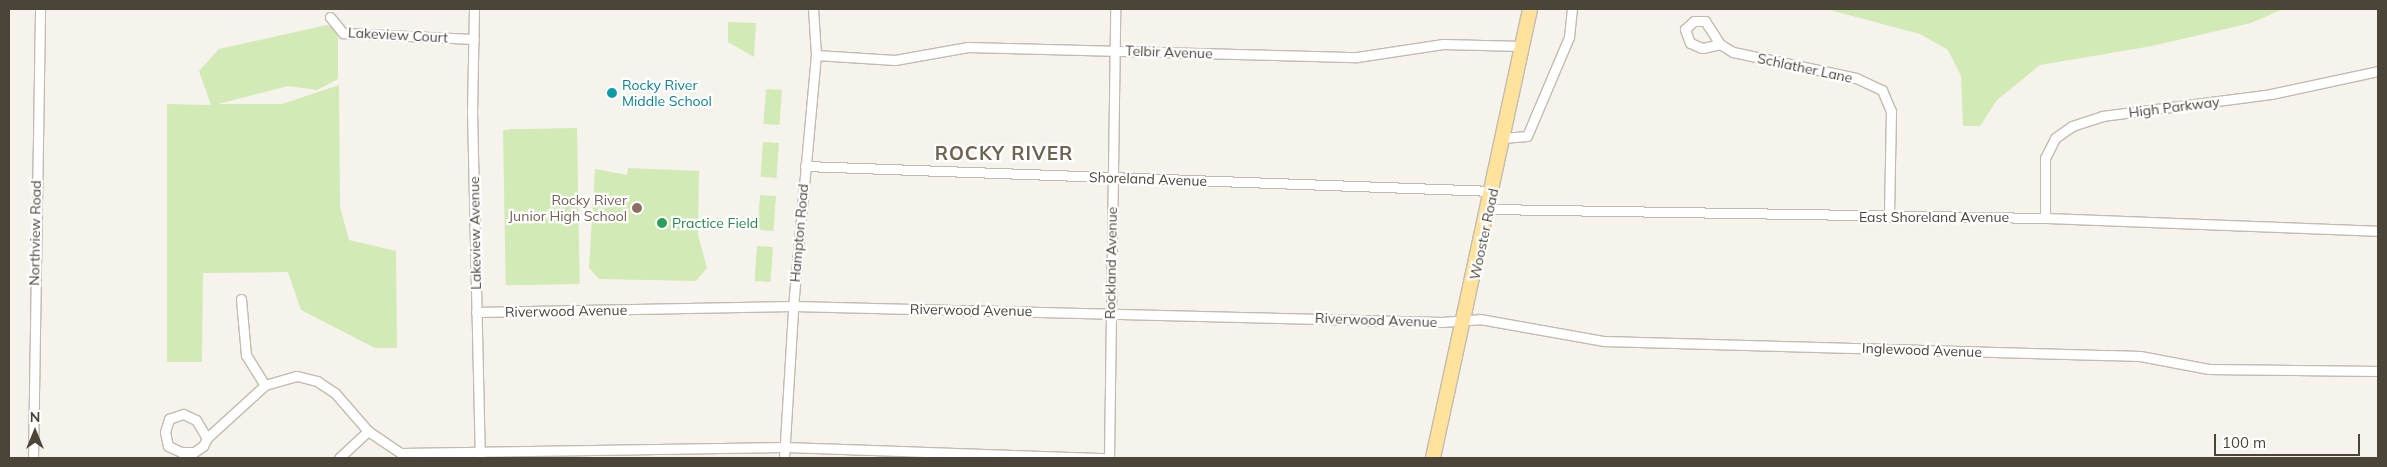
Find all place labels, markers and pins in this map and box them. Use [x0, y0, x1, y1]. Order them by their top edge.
place label: Rocky River Middle School [622, 77, 712, 110]
marker: Rocky River Middle School [606, 87, 618, 99]
place label: Rocky River Junior High School [509, 192, 627, 224]
marker: Rocky River Junior High School [631, 202, 643, 214]
place label: Practice Field [672, 215, 758, 231]
marker: Practice Field [656, 217, 668, 229]

